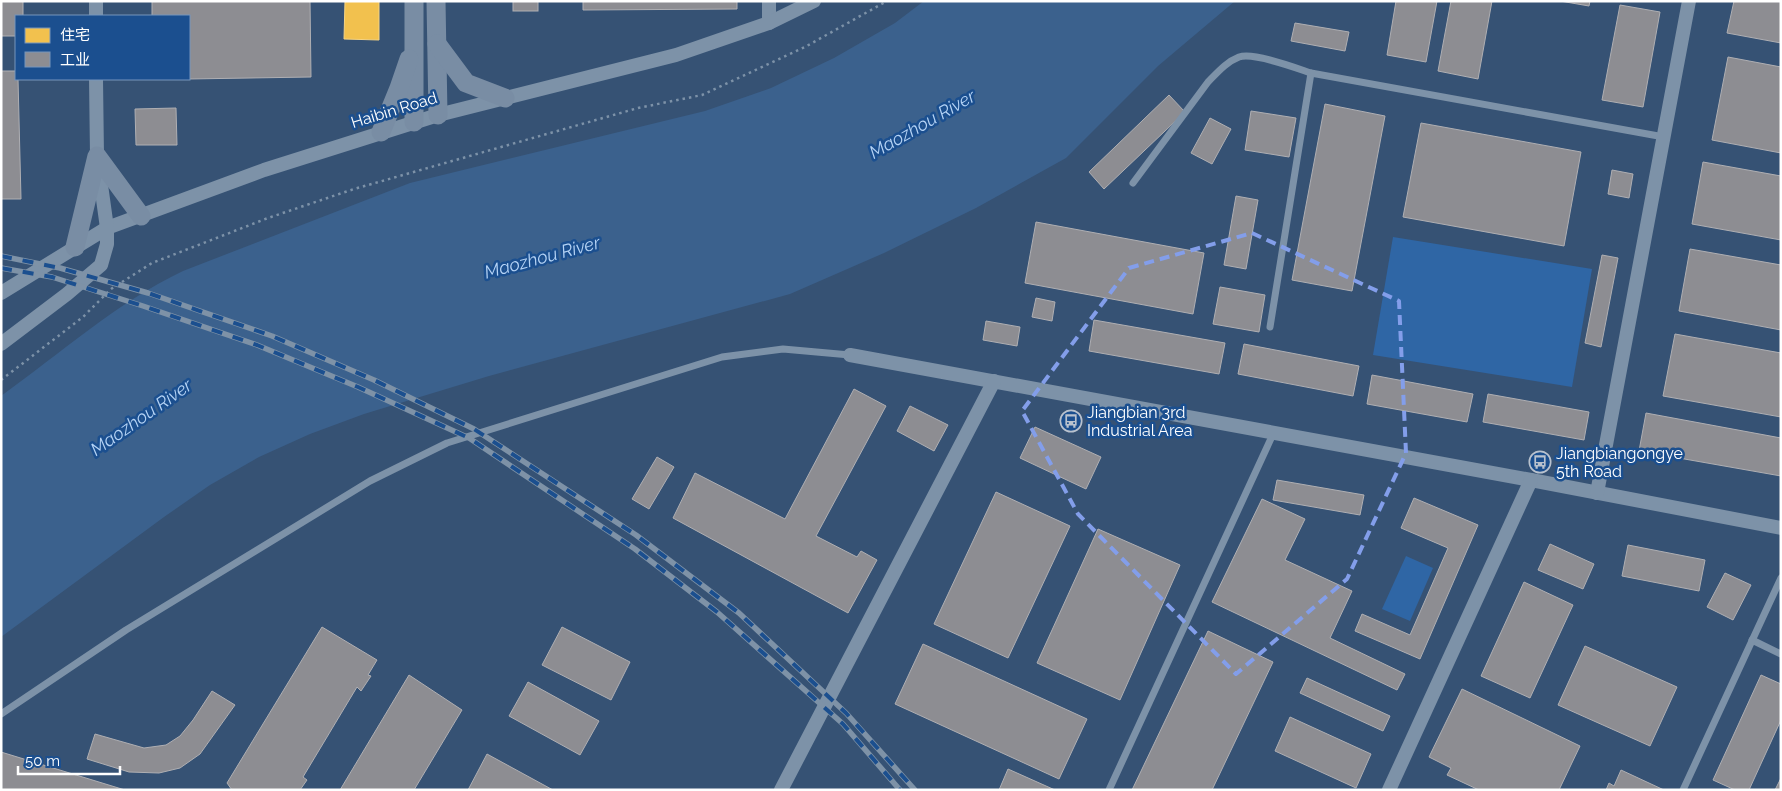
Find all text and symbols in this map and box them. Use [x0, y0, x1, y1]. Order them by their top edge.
legend [15, 15, 190, 80]
text: 住宅 [60, 26, 90, 44]
text: 工业 [60, 51, 90, 69]
water label: Maozhou River [865, 85, 979, 163]
street label: Haibin Road [349, 88, 439, 132]
water label: Maozhou River [482, 231, 603, 283]
water label: Maozhou River [86, 374, 196, 460]
place label: Jiangbian 3rd Industrial Area [1087, 403, 1192, 440]
bus stop icon: Jiangbian 3rd Industrial Area [1059, 409, 1083, 433]
place label: Jiangbiangongye 5th Road [1556, 444, 1683, 481]
bus stop icon: Jiangbiangongye 5th Road [1528, 450, 1552, 474]
scale bar [18, 744, 120, 776]
text: 50 m [25, 752, 60, 770]

